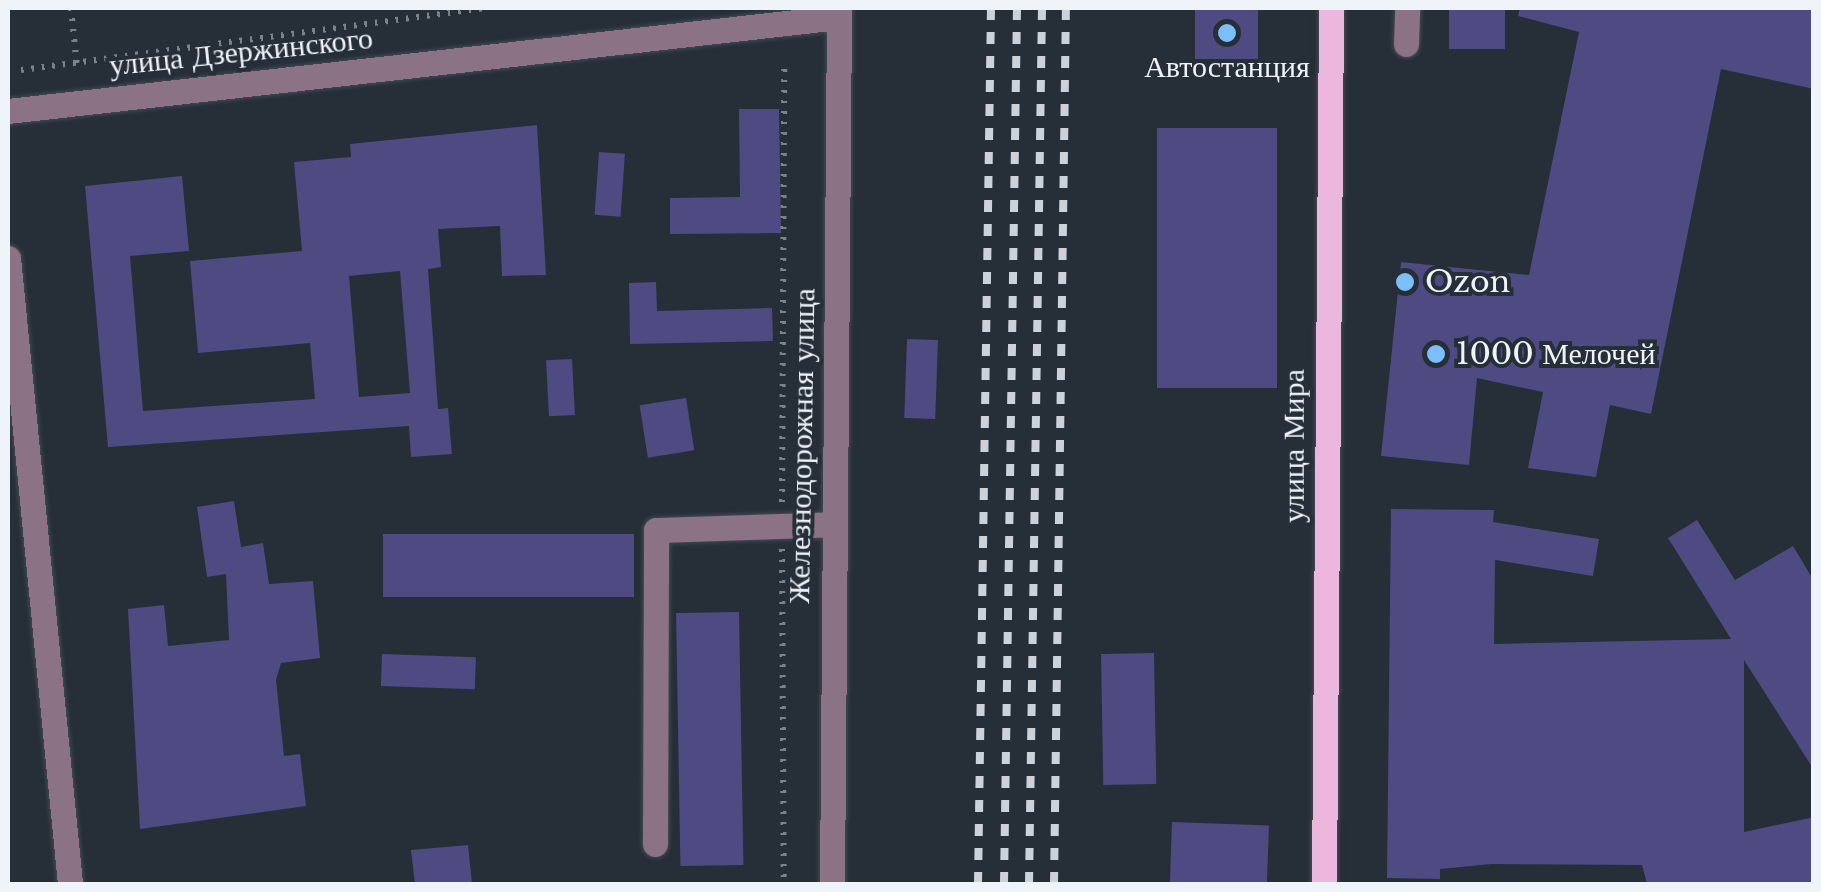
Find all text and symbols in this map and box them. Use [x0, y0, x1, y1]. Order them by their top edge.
street label: улица Дзержинского [107, 20, 375, 84]
marker: Автостанция [1216, 22, 1238, 44]
place label: Автостанция [1144, 49, 1310, 85]
place label: Ozon [1425, 264, 1510, 300]
marker: Ozon [1394, 271, 1416, 293]
street label: Железнодорожная улица [781, 288, 823, 604]
place label: 1000 Мелочей [1456, 336, 1655, 372]
marker: 1000 Мелочей [1425, 343, 1447, 365]
street label: улица Мира [1276, 369, 1312, 523]

